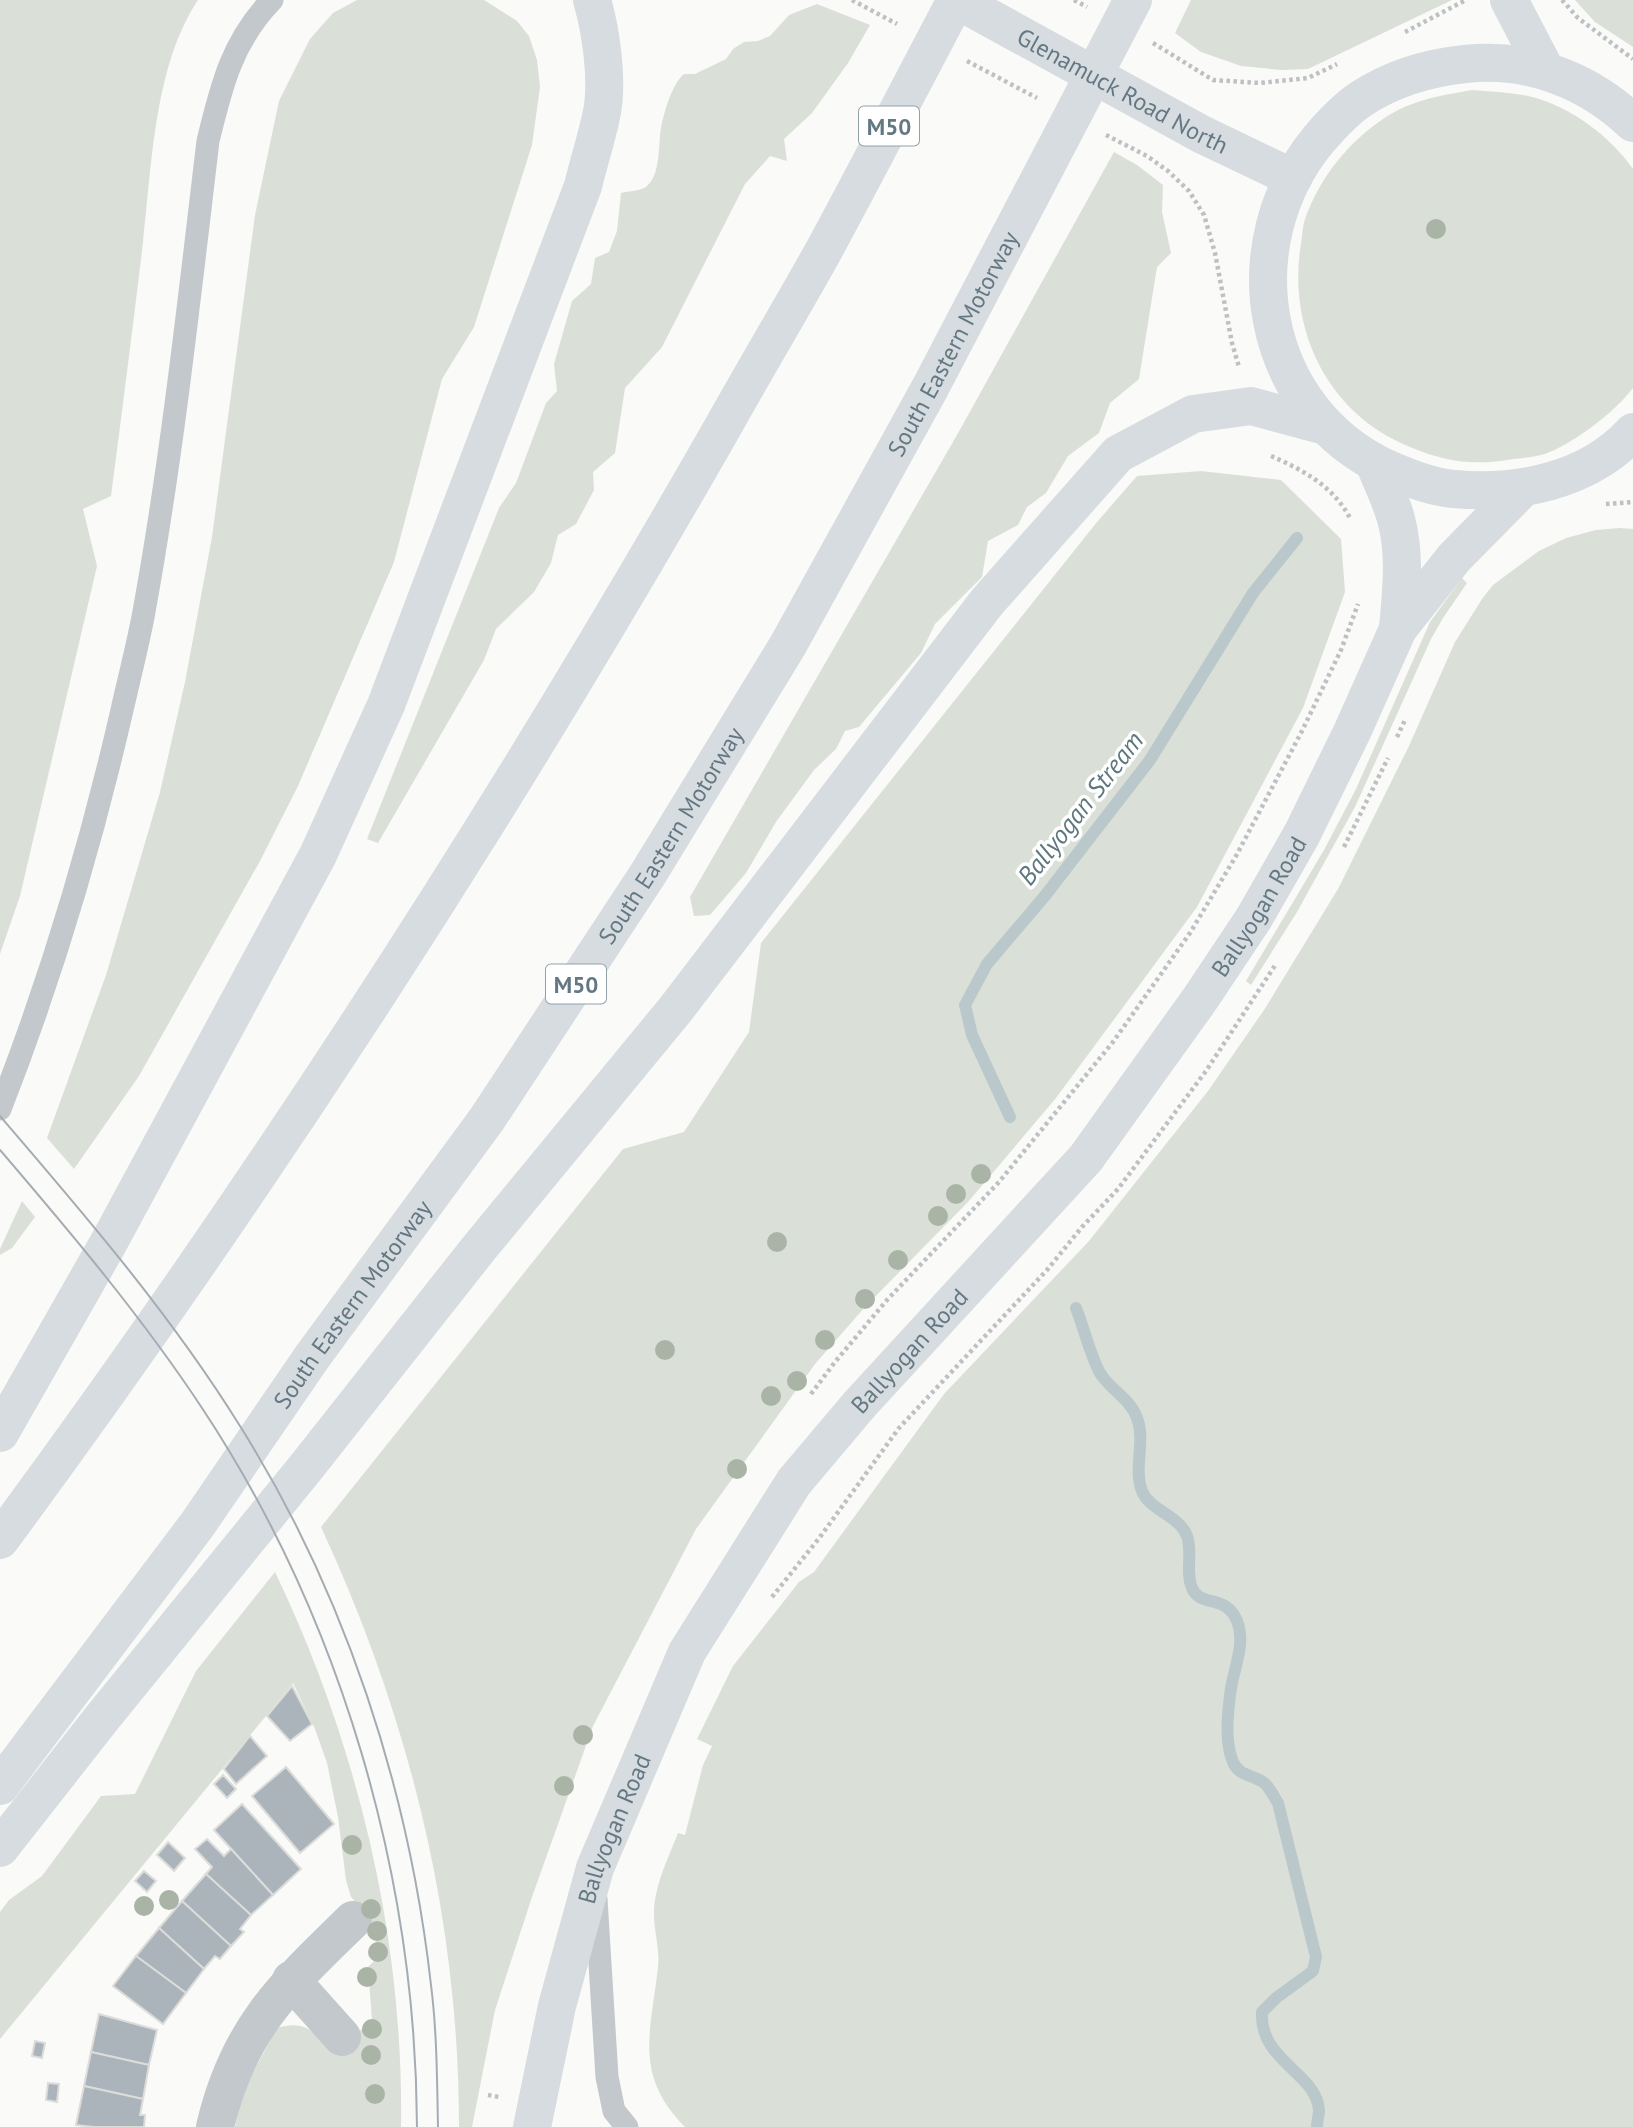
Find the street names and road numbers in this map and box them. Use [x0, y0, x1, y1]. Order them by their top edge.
street label: Glenamuck Road North [1012, 21, 1233, 160]
road number: M50 [859, 106, 919, 146]
street label: South Eastern Motorway [880, 226, 1025, 462]
street label: South Eastern Motorway [591, 721, 750, 950]
street label: Ballyogan Road [1204, 831, 1313, 982]
road number: M50 [546, 965, 606, 1004]
street label: South Eastern Motorway [266, 1193, 438, 1414]
street label: Ballyogan Road [844, 1282, 974, 1420]
street label: Ballyogan Road [570, 1749, 657, 1907]

